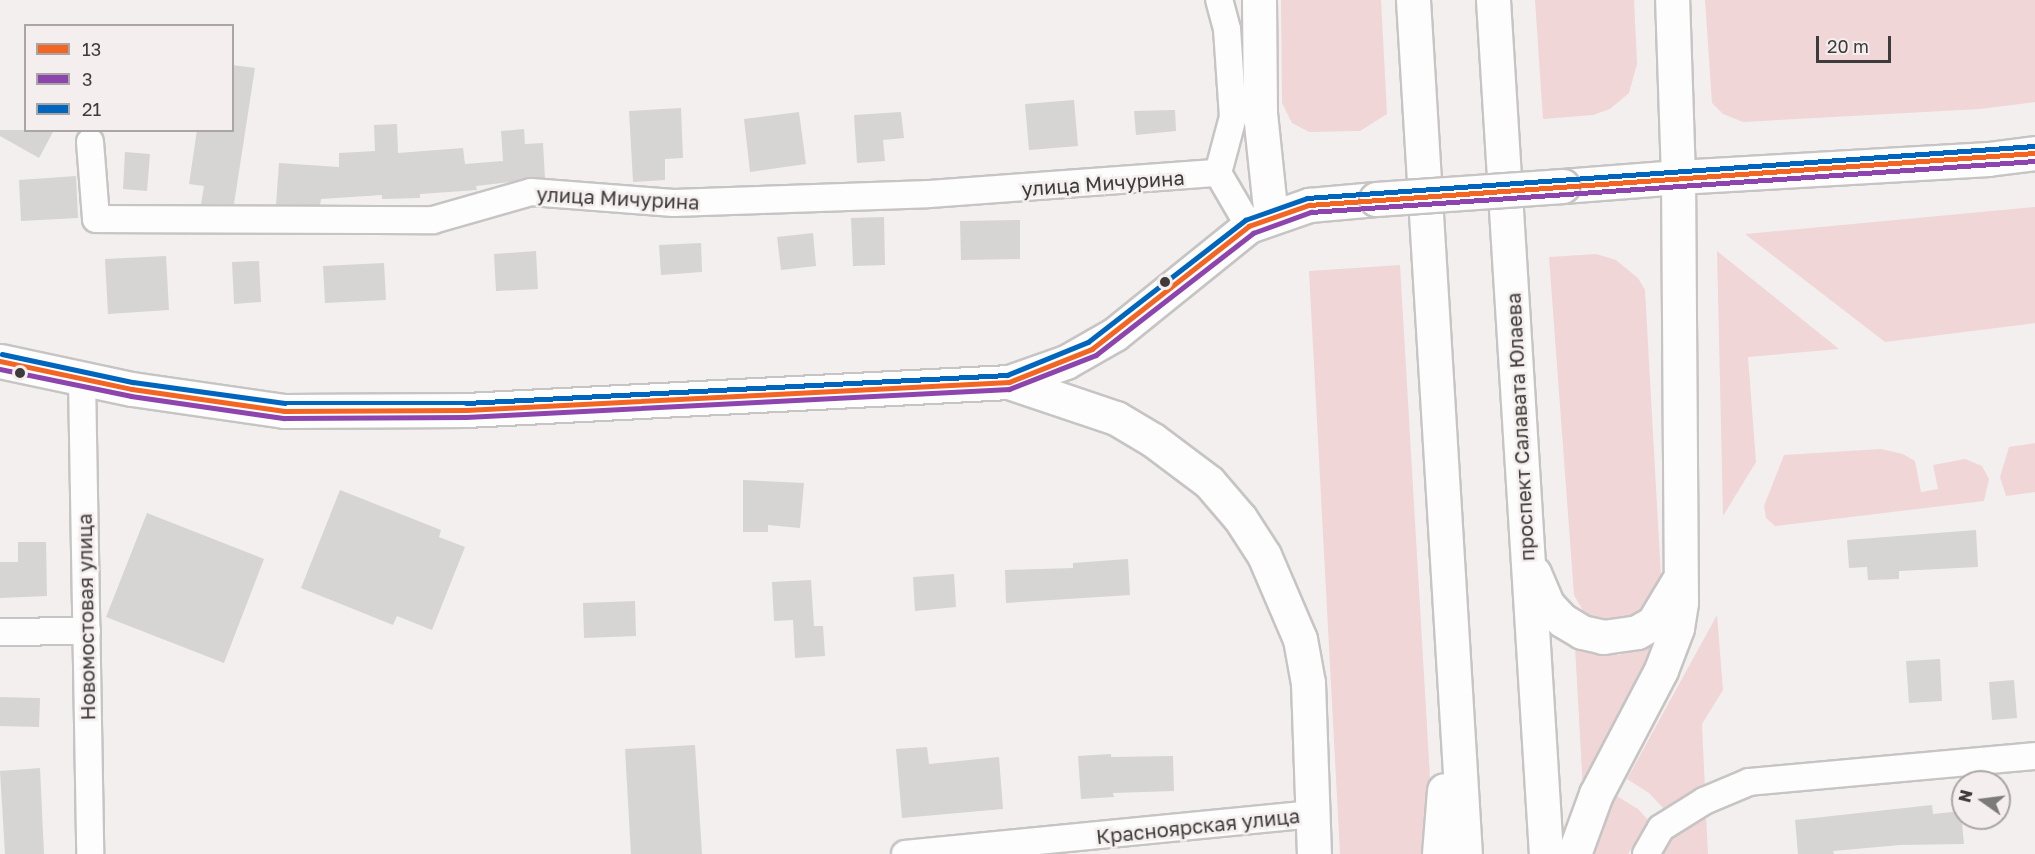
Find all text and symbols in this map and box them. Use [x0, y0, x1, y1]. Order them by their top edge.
legend [24, 24, 234, 132]
scale bar [1819, 24, 1894, 62]
text: 20 m [1827, 35, 1869, 57]
text: 13 [82, 38, 101, 60]
text: 3 [82, 68, 93, 90]
text: 21 [82, 98, 101, 120]
street label: улица Мичурина [1021, 165, 1185, 201]
street label: улица Мичурина [536, 182, 700, 214]
unlabelled marker [1159, 276, 1171, 288]
street label: проспект Салавата Юлаева [1501, 292, 1539, 562]
unlabelled marker [14, 367, 26, 379]
street label: Новомостовая улица [72, 513, 100, 721]
north arrow [1951, 770, 2011, 830]
text: N [1954, 788, 1977, 804]
street label: Красноярская улица [1095, 803, 1301, 849]

